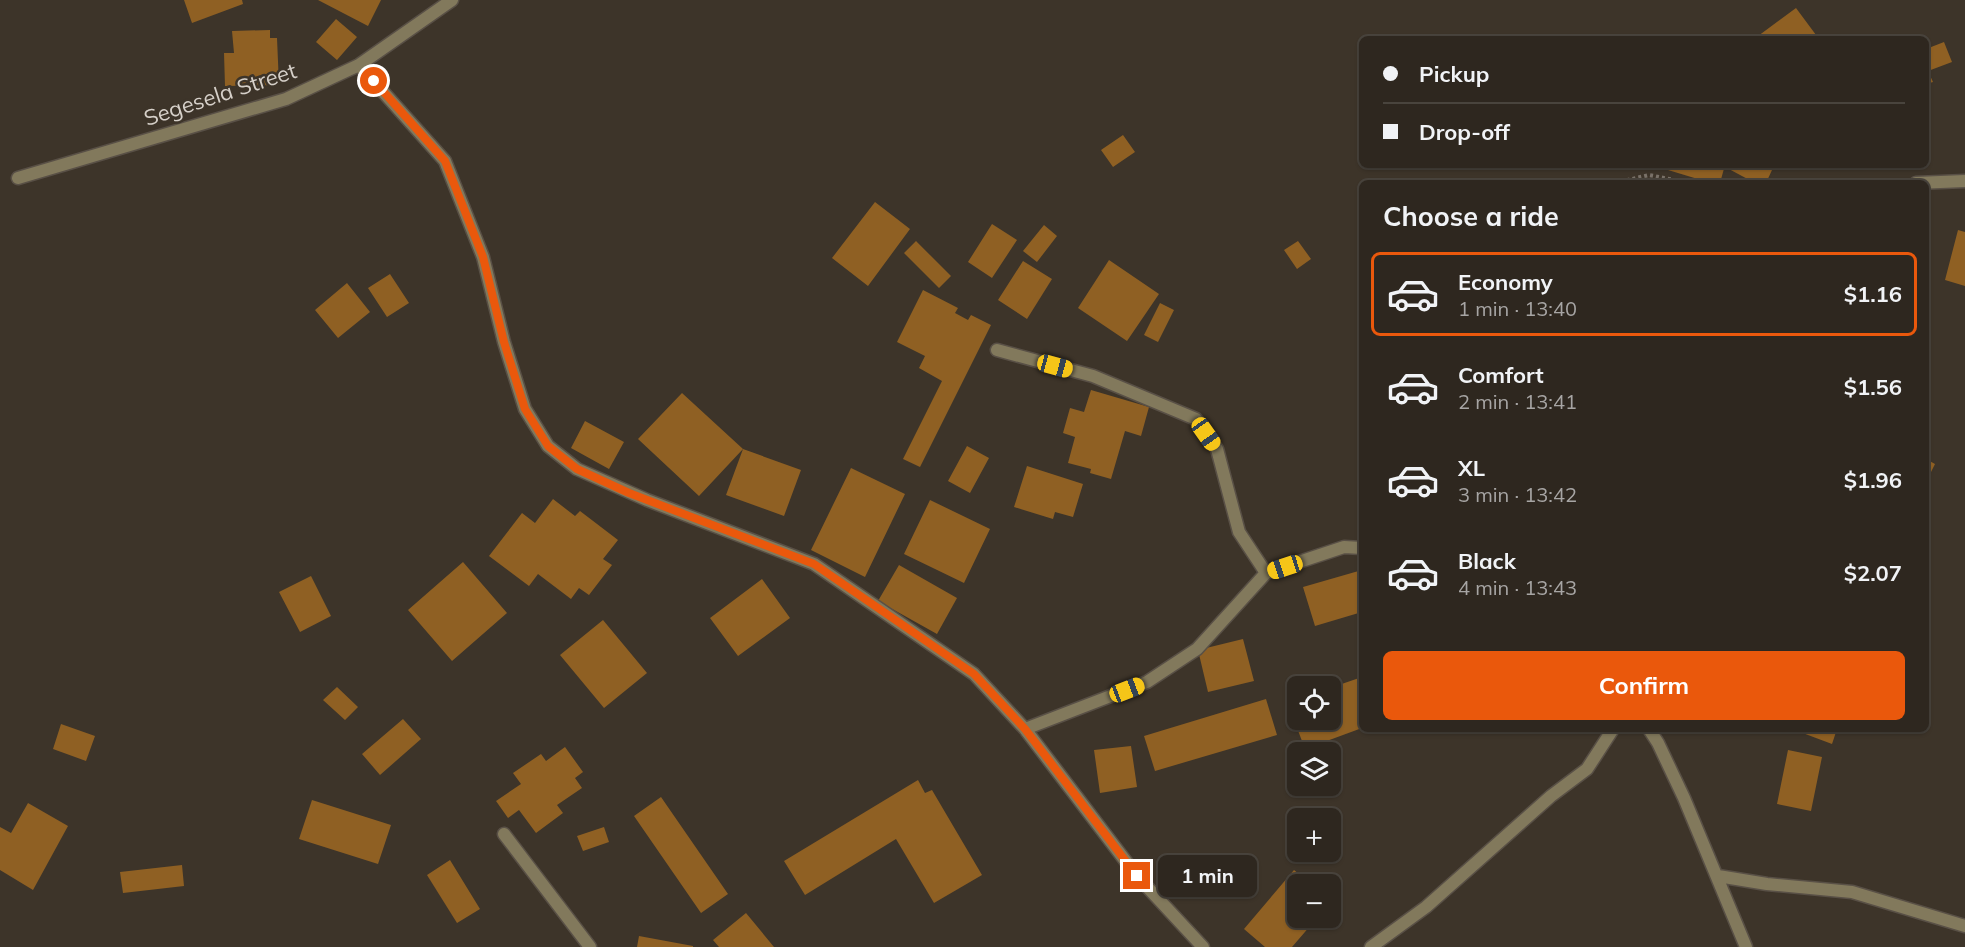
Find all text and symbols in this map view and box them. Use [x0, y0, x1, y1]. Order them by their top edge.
street label: Segesela Street [140, 56, 300, 132]
text: Pickup [1419, 60, 1489, 88]
route start [360, 67, 387, 94]
text: Drop-off [1419, 118, 1510, 146]
text: Choose a ride [1383, 199, 1559, 233]
icon: car [1386, 267, 1440, 321]
text: Economy [1458, 268, 1553, 296]
text: $1.16 [1844, 280, 1902, 308]
text: 1 min · 13:40 [1458, 296, 1577, 321]
car [1035, 353, 1075, 379]
icon: car [1386, 360, 1440, 414]
text: Comfort [1458, 361, 1544, 389]
text: $1.56 [1844, 373, 1902, 401]
text: 2 min · 13:41 [1458, 389, 1577, 414]
car [1188, 414, 1224, 454]
icon: car [1386, 453, 1440, 507]
text: XL [1458, 454, 1485, 482]
text: $1.96 [1844, 466, 1902, 494]
text: 3 min · 13:42 [1458, 482, 1577, 507]
icon: car [1386, 546, 1440, 600]
text: Black [1458, 547, 1516, 575]
car [1265, 553, 1305, 581]
text: $2.07 [1844, 559, 1902, 587]
text: 4 min · 13:43 [1458, 575, 1577, 600]
button: Confirm [1383, 651, 1905, 720]
car [1107, 675, 1147, 705]
map controls [1287, 676, 1341, 928]
button: locate [1287, 676, 1341, 730]
button: layers [1287, 742, 1341, 796]
button: + [1287, 808, 1341, 862]
callout: 1 min [1158, 855, 1257, 897]
route end [1123, 862, 1150, 889]
text: 1 min [1181, 863, 1234, 888]
button: − [1287, 874, 1341, 928]

